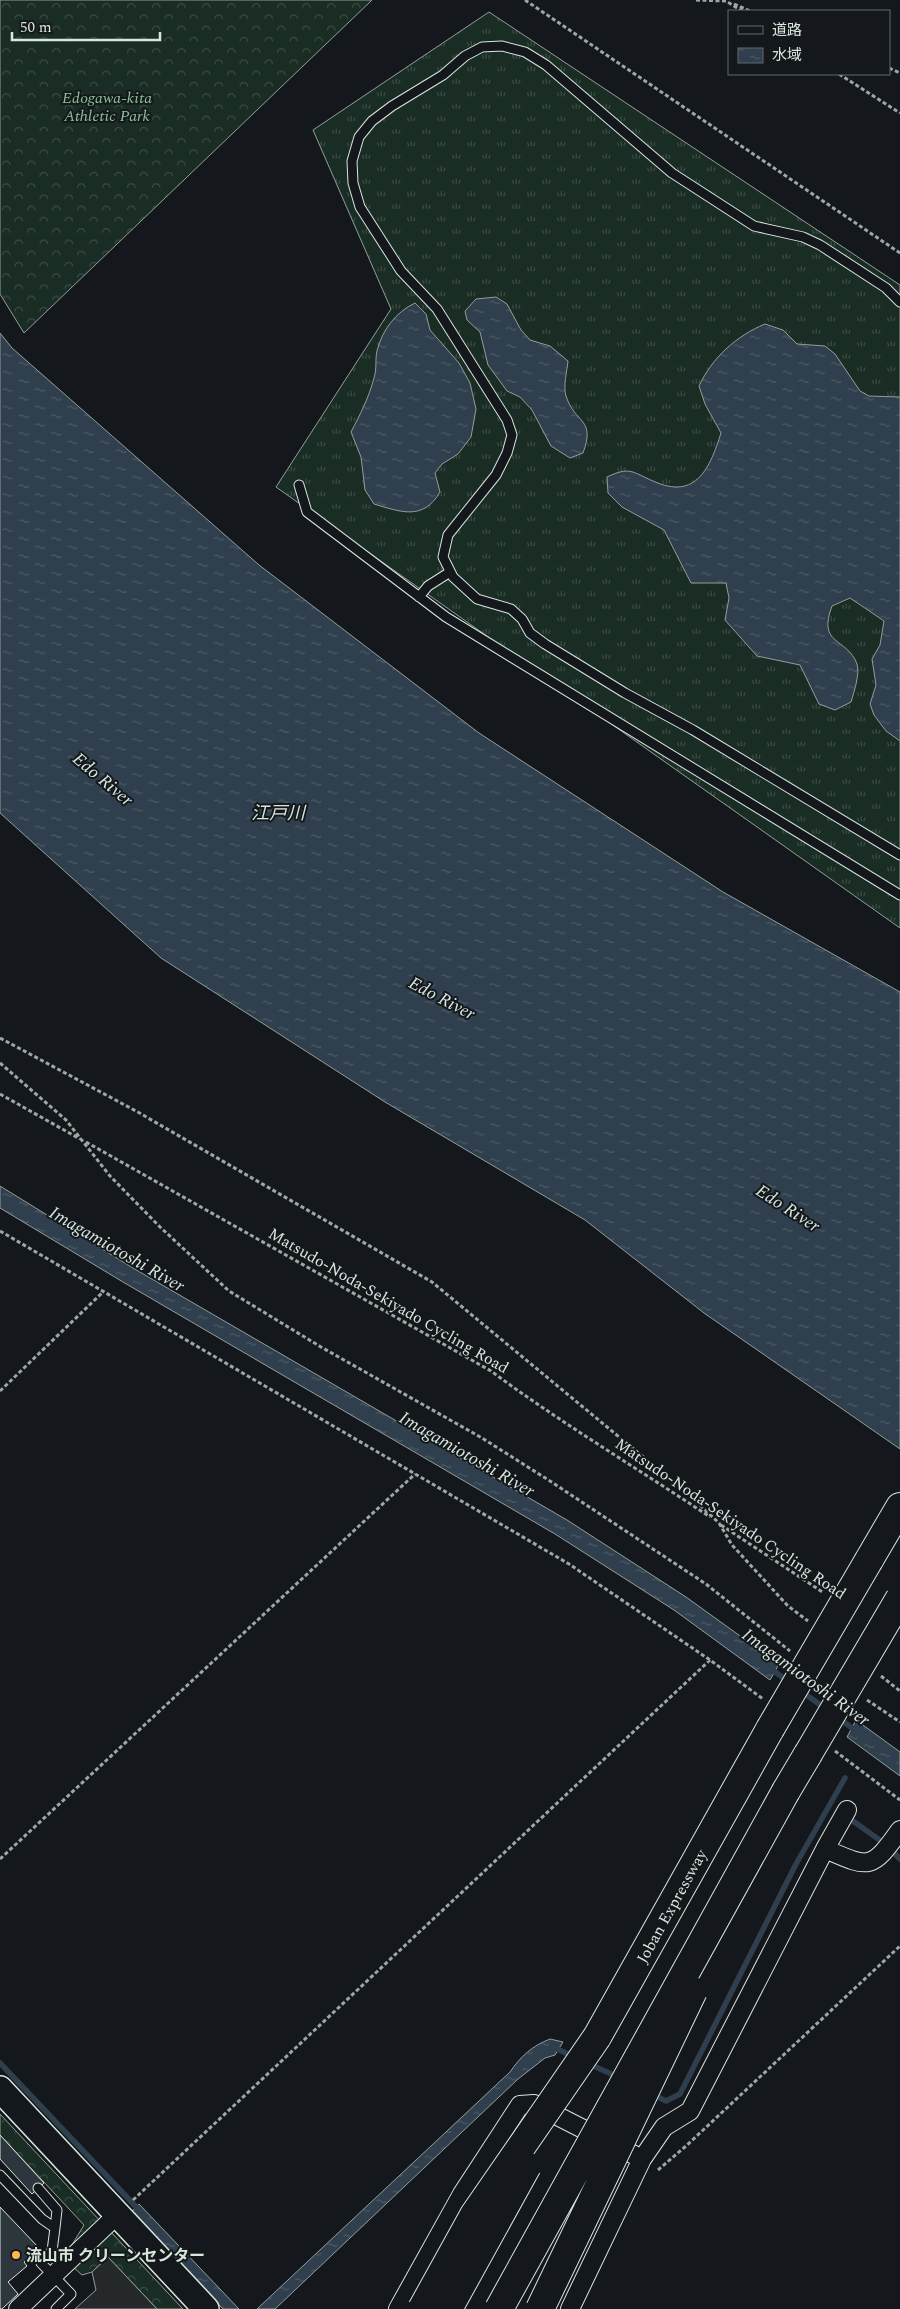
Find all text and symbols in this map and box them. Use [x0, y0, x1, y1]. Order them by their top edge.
scale bar [12, 10, 160, 42]
legend [728, 10, 890, 75]
text: 50 m [20, 16, 52, 39]
text: 道路 [772, 19, 802, 42]
text: 水域 [772, 44, 802, 67]
park label: Edogawa-kita Athletic Park [62, 86, 152, 128]
water label: Edo River [66, 746, 140, 813]
water label: 江戸川 [251, 800, 307, 827]
water label: Edo River [404, 970, 481, 1028]
water label: Edo River [750, 1177, 826, 1240]
water label: Imagamiotoshi River [44, 1200, 190, 1300]
street label: Matsudo-Noda-Sekiyado Cycling Road [264, 1222, 513, 1380]
water label: Imagamiotoshi River [394, 1405, 540, 1505]
street label: Matsudo-Noda-Sekiyado Cycling Road [610, 1432, 851, 1606]
water label: Imagamiotoshi River [736, 1622, 876, 1734]
street label: Joban Expressway [631, 1844, 714, 1968]
place label: 流山市 クリーンセンター [26, 2244, 205, 2268]
marker: 流山市 クリーンセンター [10, 2249, 22, 2261]

